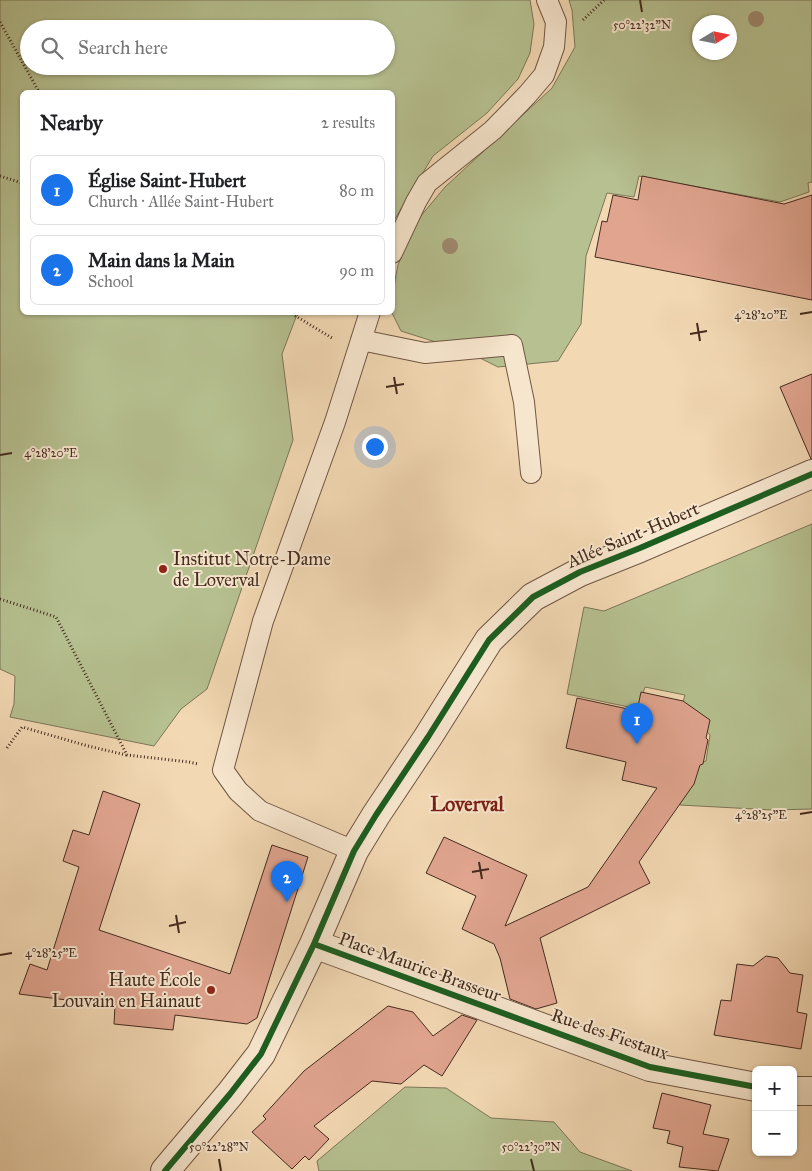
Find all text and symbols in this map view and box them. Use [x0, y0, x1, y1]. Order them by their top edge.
north arrow [692, 15, 737, 60]
text: 50°22'32"N [613, 18, 671, 32]
search box [20, 20, 395, 75]
icon: search [38, 34, 66, 62]
text: Search here [78, 36, 168, 59]
text: Nearby [40, 110, 103, 136]
text: 2 results [321, 113, 375, 132]
text: Église Saint-Hubert [88, 169, 246, 192]
text: 1 [54, 181, 60, 200]
text: 80 m [339, 181, 374, 200]
text: Church · Allée Saint-Hubert [88, 192, 274, 211]
text: Main dans la Main [88, 249, 234, 272]
text: 2 [53, 261, 61, 280]
text: 90 m [339, 261, 374, 280]
text: School [88, 272, 133, 291]
text: 4°28'20"E [734, 308, 788, 322]
your location [362, 434, 388, 460]
text: 4°28'20"E [24, 446, 78, 460]
street label: Allée Saint-Hubert [563, 497, 703, 573]
place label: Institut Notre-Dame de Loverval [173, 548, 331, 591]
marker: Institut Notre-Dame de Loverval [157, 563, 169, 575]
pin: 1 [621, 703, 653, 744]
district label: Loverval [430, 792, 504, 816]
text: 4°28'25"E [735, 808, 787, 822]
pin: 2 [271, 861, 303, 902]
street label: Place Maurice Brasseur [336, 927, 504, 1007]
text: 4°28'25"E [25, 946, 77, 960]
place label: Haute École Louvain en Hainaut [52, 967, 202, 1012]
marker: Haute École Louvain en Hainaut [205, 984, 217, 996]
street label: Rue des Fiestaux [548, 1004, 672, 1064]
map controls [752, 1066, 797, 1156]
button: + [752, 1066, 797, 1111]
button: − [752, 1111, 797, 1156]
text: 50°22'28"N [189, 1140, 249, 1154]
text: 50°22'30"N [501, 1140, 561, 1154]

